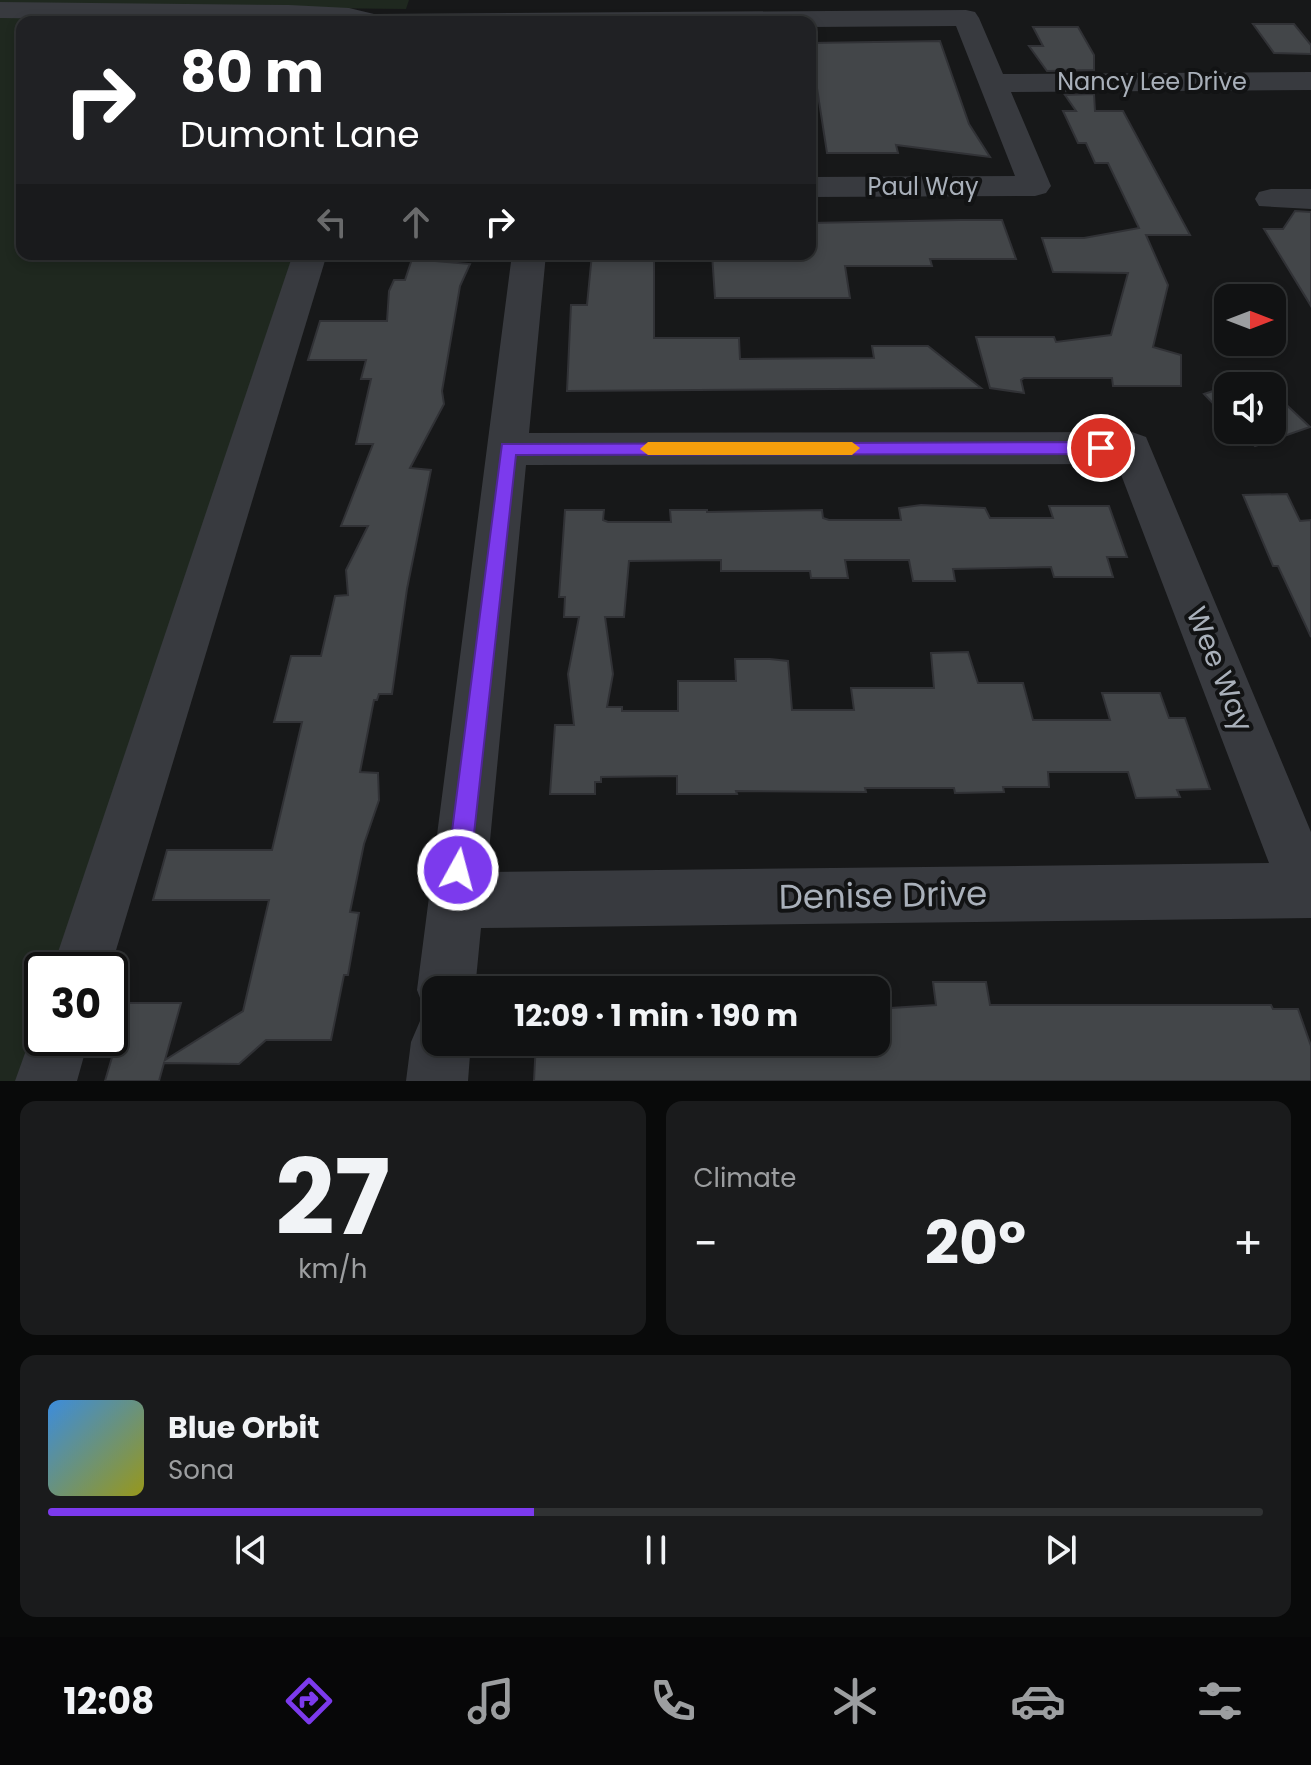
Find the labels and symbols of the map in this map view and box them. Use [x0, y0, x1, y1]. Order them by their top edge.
street label: Nancy Lee Drive [1057, 65, 1247, 98]
street label: Paul Way [868, 170, 979, 203]
north arrow [1214, 284, 1286, 356]
pin [1067, 414, 1135, 482]
street label: Wee Way [1177, 601, 1262, 738]
position arrow [416, 828, 500, 912]
street label: Denise Drive [778, 869, 988, 921]
speed limit sign: 30 [24, 952, 128, 1056]

